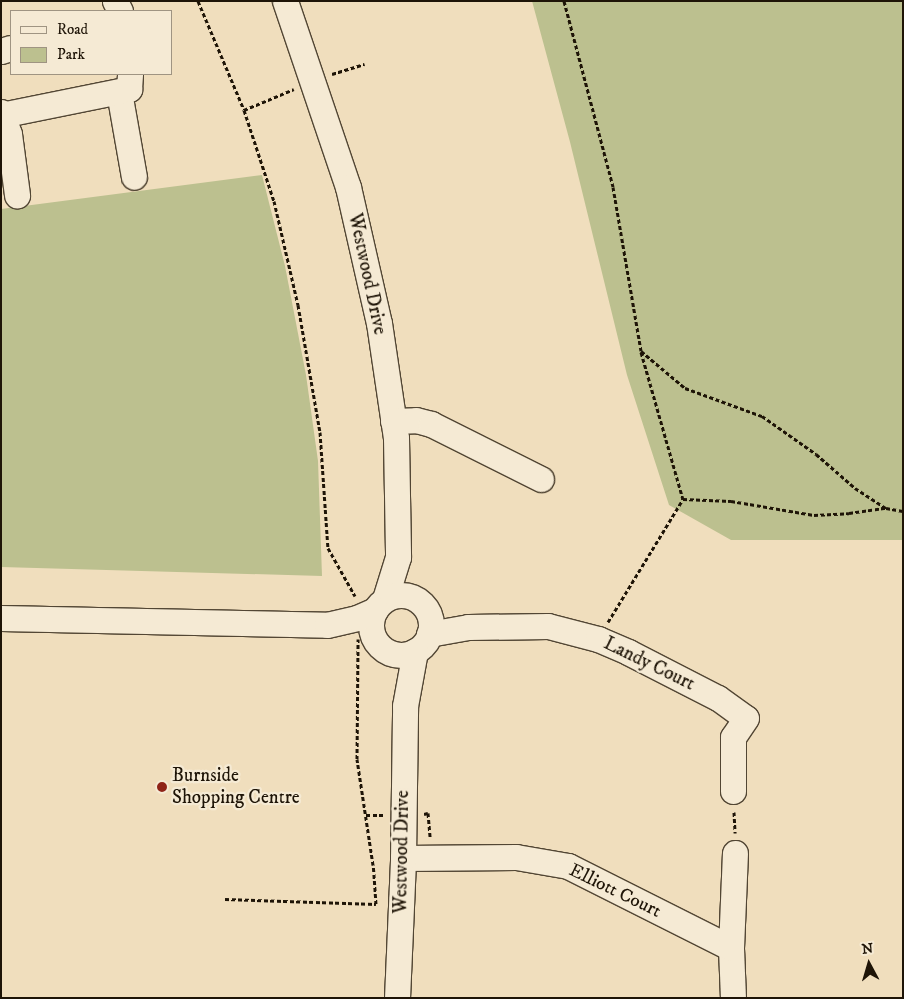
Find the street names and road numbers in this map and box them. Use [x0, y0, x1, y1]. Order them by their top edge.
street label: Westwood Drive [343, 211, 391, 337]
street label: Landy Court [600, 632, 698, 696]
street label: Westwood Drive [390, 790, 414, 914]
street label: Elliott Court [565, 859, 665, 923]

